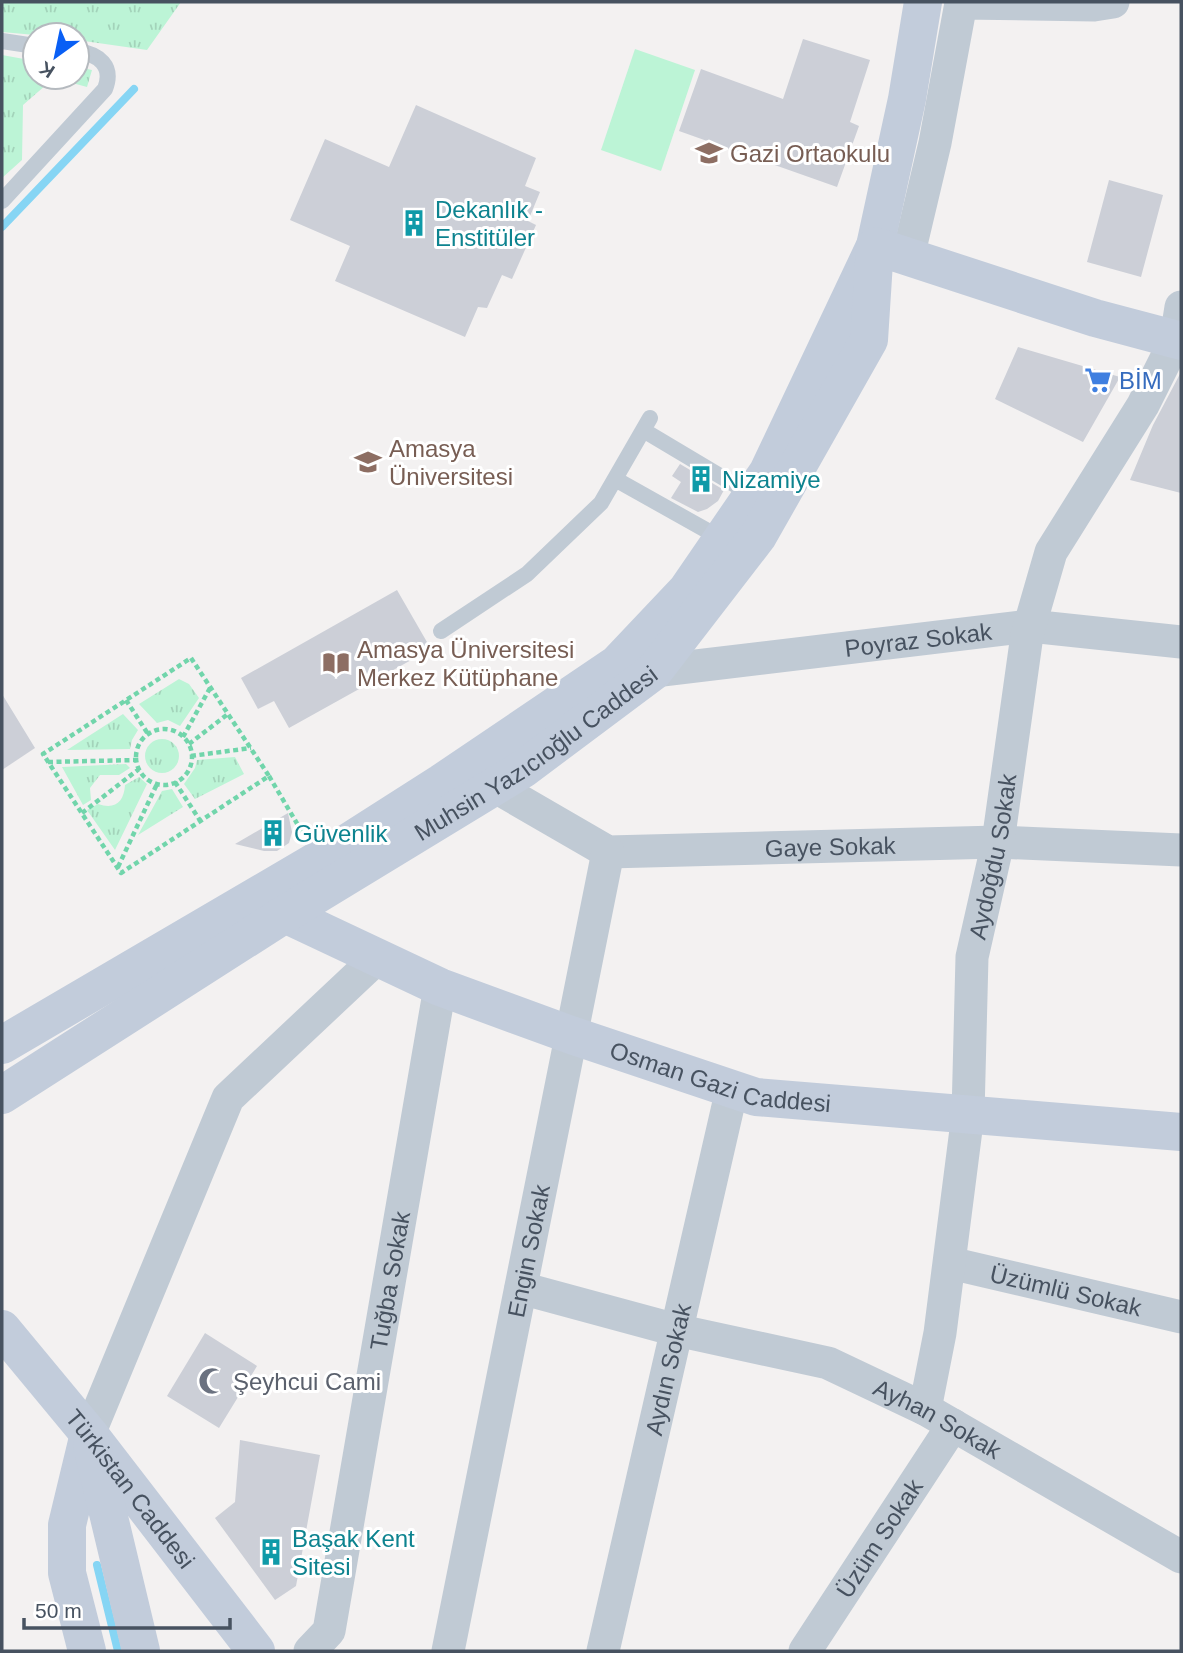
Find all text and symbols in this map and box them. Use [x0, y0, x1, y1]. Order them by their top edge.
north arrow [21, 21, 91, 91]
text: K [35, 57, 58, 82]
school or university icon: Gazi Ortaokulu [694, 138, 724, 168]
place label: Gazi Ortaokulu [730, 140, 890, 167]
place label: Dekanlık - Enstitüler [435, 196, 543, 251]
building icon: Dekanlık - Enstitüler [399, 208, 429, 238]
supermarket icon: BİM [1083, 365, 1113, 395]
place label: BİM [1119, 367, 1162, 394]
place label: Amasya Üniversitesi [389, 435, 513, 490]
school or university icon: Amasya Üniversitesi [353, 447, 383, 477]
building icon: Nizamiye [686, 464, 716, 494]
place label: Nizamiye [722, 466, 821, 493]
street label: Poyraz Sokak [843, 617, 994, 662]
place label: Amasya Üniversitesi Merkez Kütüphane [357, 636, 574, 691]
library icon: Amasya Üniversitesi Merkez Kütüphane [321, 648, 351, 678]
street label: Muhsin Yazıcıoğlu Caddesi [409, 660, 662, 846]
street label: Aydoğdu Sokak [963, 771, 1021, 942]
building icon: Güvenlik [258, 818, 288, 848]
place label: Güvenlik [294, 820, 388, 847]
street label: Gaye Sokak [764, 831, 897, 861]
street label: Osman Gazi Caddesi [607, 1036, 832, 1117]
street label: Engin Sokak [502, 1181, 555, 1320]
street label: Tuğba Sokak [364, 1208, 415, 1352]
street label: Üzümlü Sokak [987, 1259, 1145, 1321]
street label: Aydın Sokak [639, 1300, 696, 1438]
mosque icon: Şeyhcui Cami [197, 1366, 227, 1396]
place label: Şeyhcui Cami [233, 1368, 381, 1395]
street label: Ayhan Sokak [870, 1373, 1007, 1464]
street label: Türkistan Caddesi [61, 1404, 201, 1573]
street label: Üzüm Sokak [830, 1473, 928, 1602]
place label: Başak Kent Sitesi [292, 1525, 415, 1580]
building icon: Başak Kent Sitesi [256, 1537, 286, 1567]
scale bar [24, 1586, 231, 1630]
text: 50 m [35, 1599, 82, 1622]

